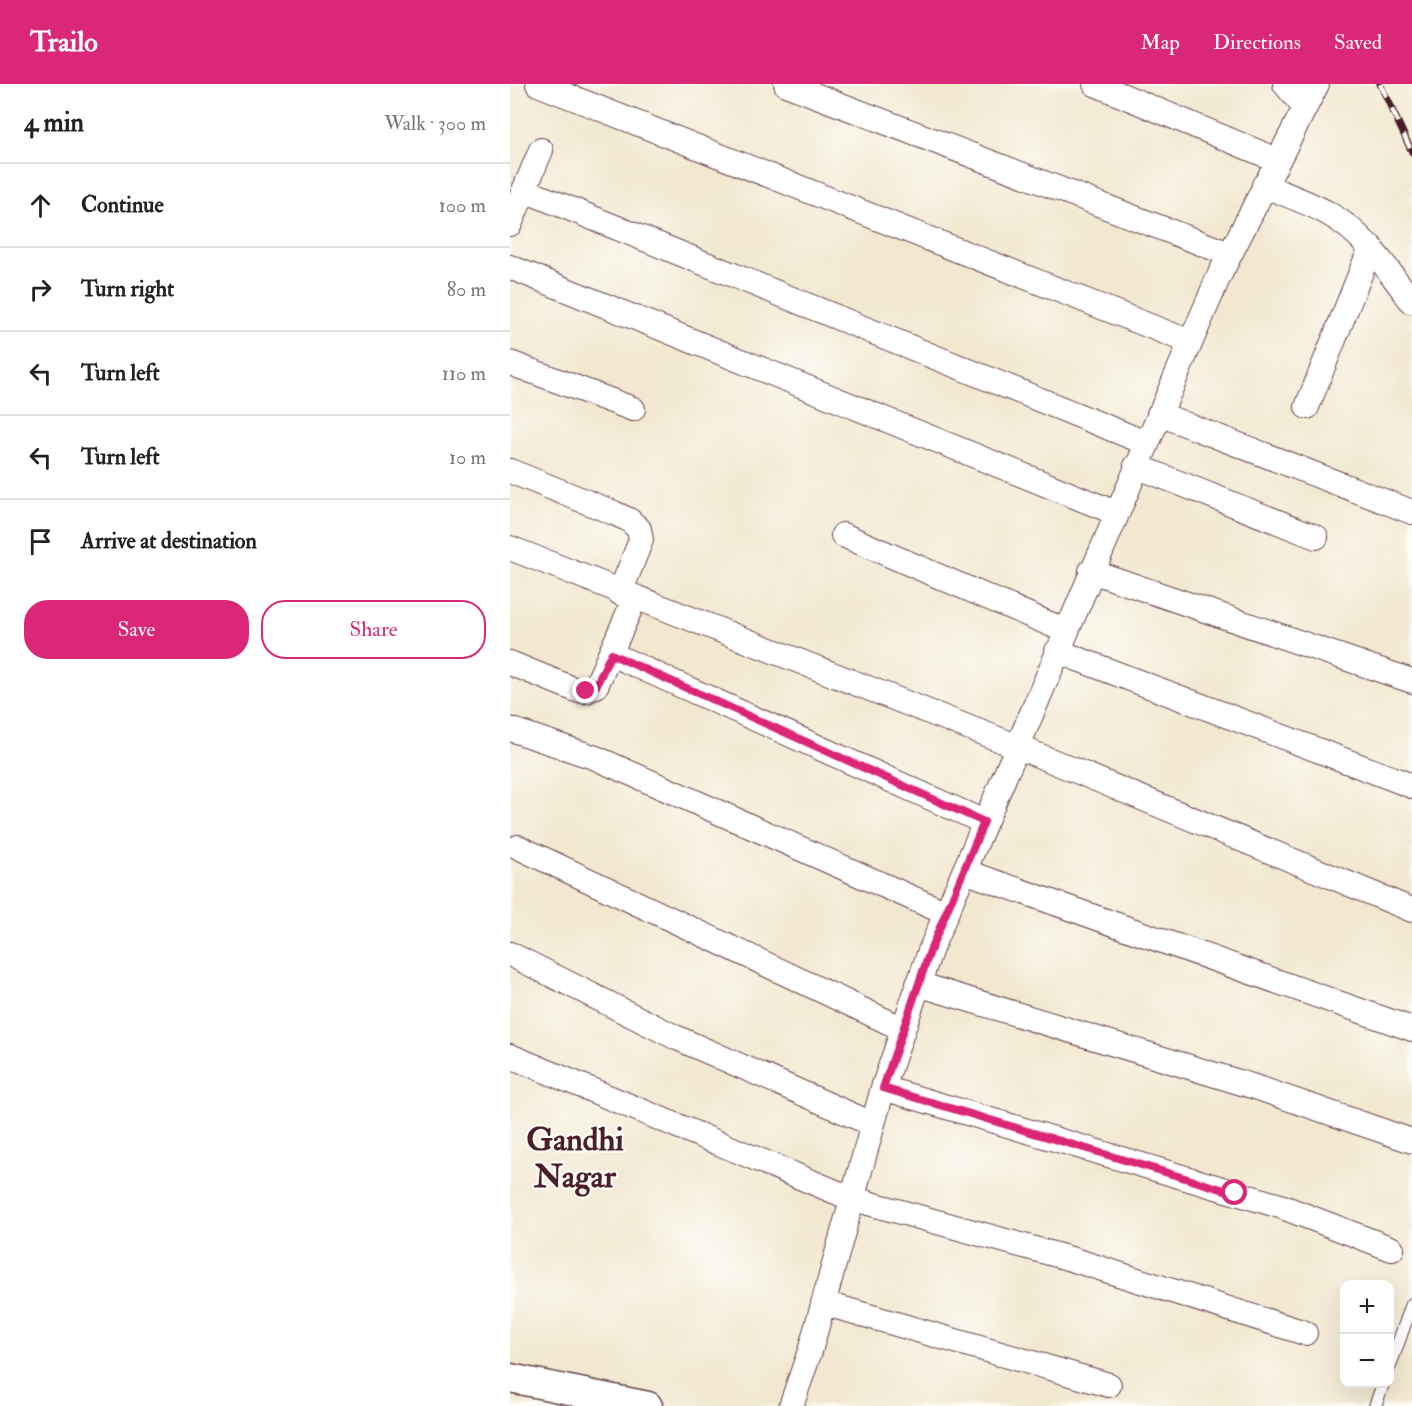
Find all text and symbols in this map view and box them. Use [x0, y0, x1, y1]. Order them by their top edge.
text: Trailo [30, 25, 98, 60]
text: Map [1140, 29, 1180, 56]
text: Directions [1213, 29, 1301, 56]
text: Saved [1334, 29, 1382, 56]
text: 4 min [24, 107, 84, 139]
text: Walk · 300 m [384, 111, 486, 136]
icon: ahead [24, 189, 57, 222]
text: Continue [81, 191, 164, 219]
text: 100 m [439, 193, 486, 218]
icon: right [24, 273, 57, 306]
text: Turn right [81, 275, 174, 303]
text: 80 m [447, 277, 486, 302]
icon: left [24, 357, 57, 390]
text: Turn left [81, 359, 160, 387]
text: 110 m [442, 361, 486, 386]
icon: left [24, 441, 57, 474]
text: Turn left [81, 443, 160, 471]
text: 10 m [449, 445, 486, 470]
icon: arrive [24, 525, 57, 558]
text: Arrive at destination [81, 527, 257, 555]
button: Save [24, 600, 249, 659]
button: Share [261, 600, 486, 659]
route end [572, 677, 598, 703]
district label: Gandhi Nagar [526, 1120, 624, 1197]
route start [1221, 1179, 1247, 1205]
map controls [1340, 1280, 1394, 1388]
button: + [1340, 1280, 1394, 1334]
button: − [1340, 1334, 1394, 1388]

